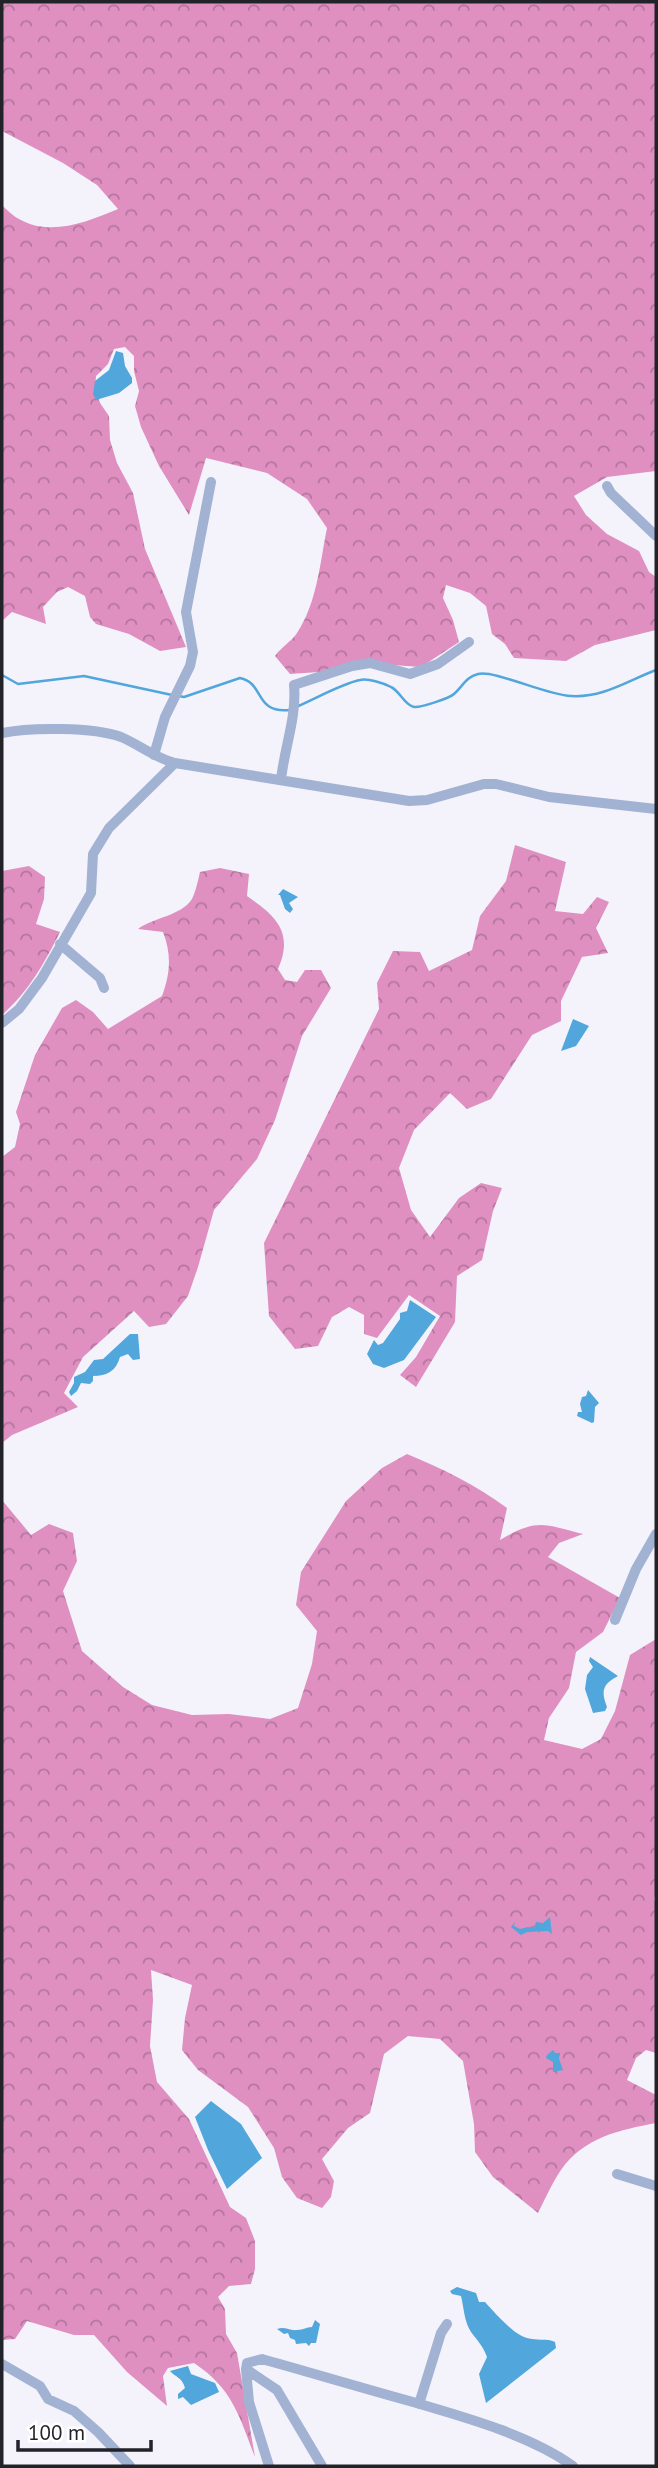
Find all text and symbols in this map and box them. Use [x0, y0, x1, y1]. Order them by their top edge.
scale bar [18, 2408, 150, 2452]
text: 100 m [28, 2419, 85, 2446]

